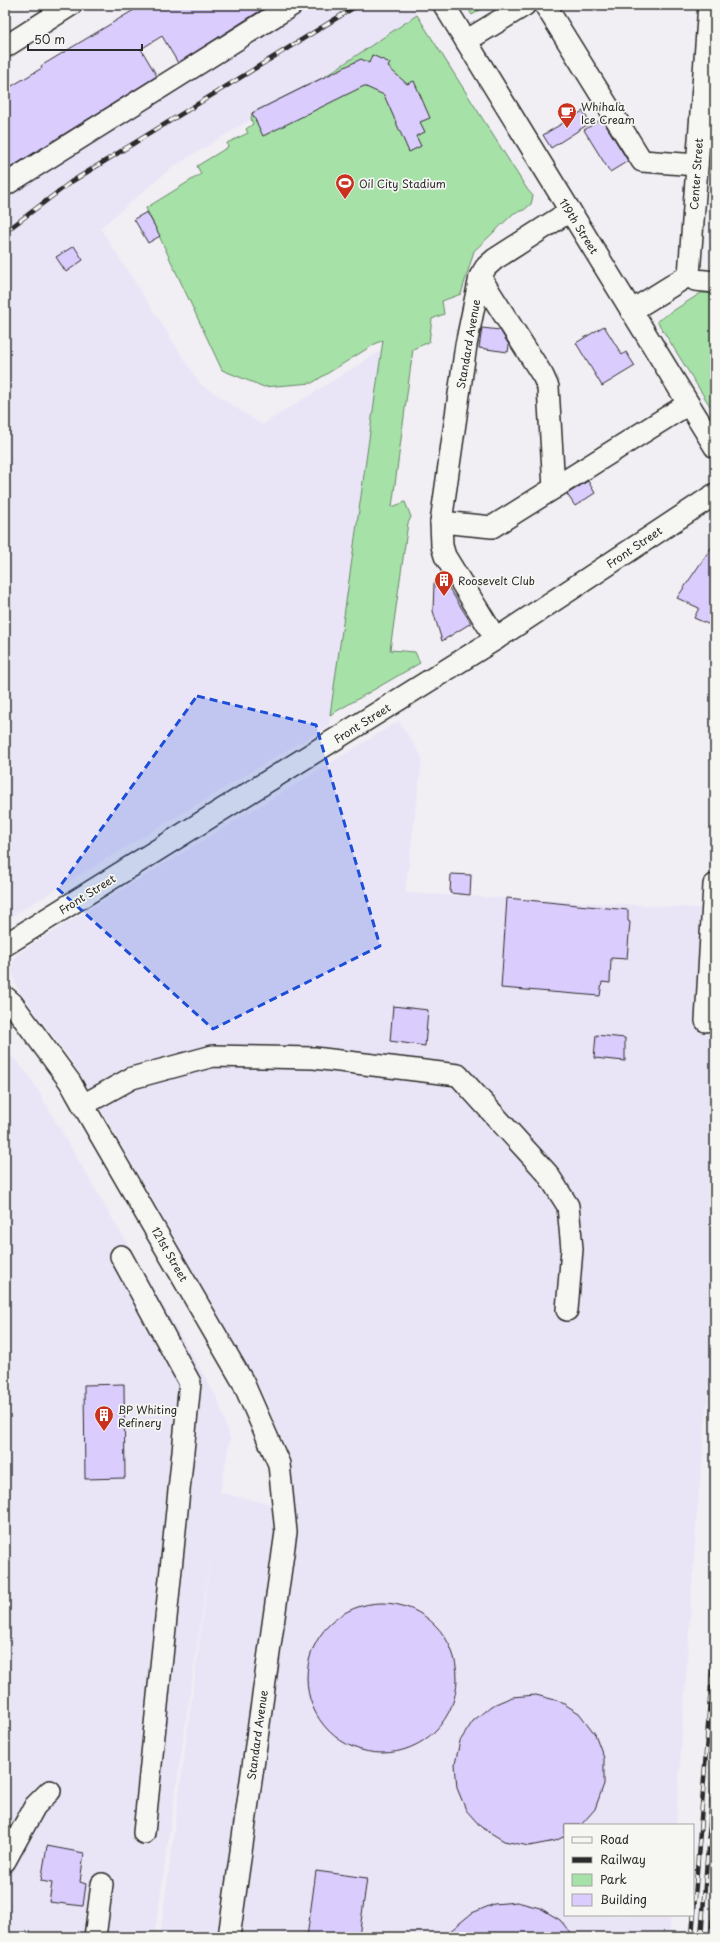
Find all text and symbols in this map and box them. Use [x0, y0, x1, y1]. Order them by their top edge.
scale bar [28, 26, 142, 52]
text: 50 m [34, 30, 65, 48]
place label: Whihala Ice Cream [581, 98, 635, 128]
cafe icon: Whihala Ice Cream [556, 101, 578, 129]
street label: Center Street [685, 137, 707, 210]
sports icon: Oil City Stadium [334, 172, 356, 200]
place label: Oil City Stadium [359, 175, 446, 192]
street label: 119th Street [555, 195, 603, 258]
street label: Standard Avenue [452, 298, 484, 390]
street label: Front Street [603, 522, 666, 572]
building icon: Roosevelt Club [433, 569, 455, 597]
place label: Roosevelt Club [458, 572, 535, 589]
street label: Front Street [330, 698, 394, 747]
street label: Front Street [55, 869, 119, 918]
street label: 121st Street [147, 1223, 193, 1285]
place label: BP Whiting Refinery [118, 1401, 177, 1431]
building icon: BP Whiting Refinery [93, 1404, 115, 1432]
street label: Standard Avenue [242, 1689, 272, 1781]
legend [564, 1824, 694, 1916]
text: Road [600, 1830, 629, 1848]
text: Railway [600, 1850, 646, 1868]
text: Park [600, 1870, 627, 1888]
text: Building [600, 1890, 647, 1908]

